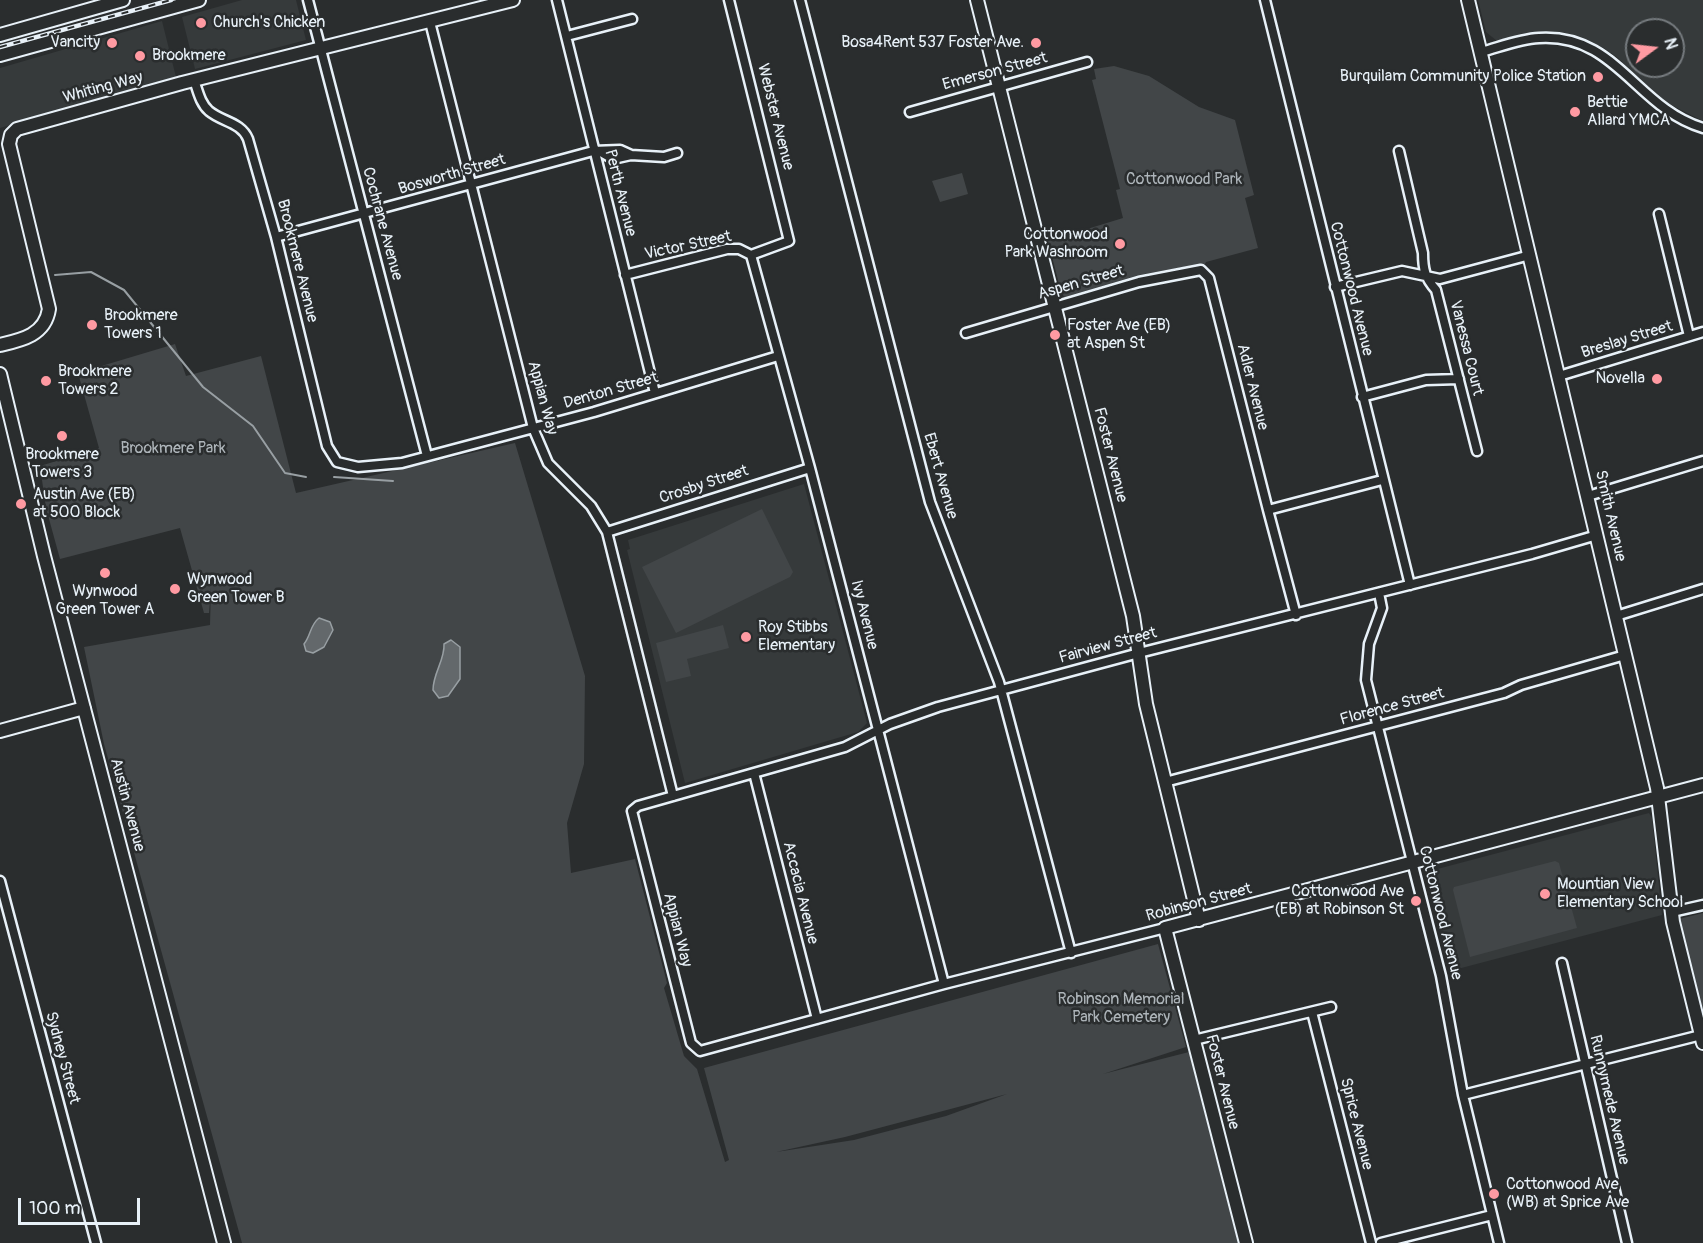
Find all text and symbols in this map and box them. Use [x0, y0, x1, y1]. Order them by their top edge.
place label: Church's Chicken [213, 13, 325, 33]
marker: Church's Chicken [194, 16, 208, 30]
north arrow [1625, 18, 1685, 78]
place label: Vancity [50, 33, 100, 53]
place label: Bosa4Rent 537 Foster Ave. [841, 33, 1024, 53]
marker: Vancity [105, 36, 119, 50]
marker: Bosa4Rent 537 Foster Ave. [1029, 36, 1043, 50]
text: N [1659, 36, 1682, 52]
place label: Brookmere [152, 46, 226, 66]
marker: Brookmere [133, 49, 147, 63]
street label: Emerson Street [941, 49, 1049, 95]
street label: Webster Avenue [752, 62, 798, 172]
place label: Burquilam Community Police Station [1340, 67, 1586, 87]
street label: Whiting Way [61, 68, 145, 108]
marker: Burquilam Community Police Station [1591, 70, 1605, 84]
place label: Bettie Allard YMCA [1587, 93, 1670, 131]
marker: Bettie Allard YMCA [1568, 105, 1582, 119]
street label: Perth Avenue [600, 147, 640, 239]
street label: Bosworth Street [396, 151, 508, 199]
street label: Cochrane Avenue [358, 165, 406, 283]
park label: Cottonwood Park [1126, 170, 1242, 190]
street label: Brookmere Avenue [272, 197, 322, 325]
street label: Cottonwood Avenue [1325, 220, 1377, 358]
place label: Cottonwood Park Washroom [1004, 225, 1108, 263]
street label: Victor Street [643, 227, 733, 265]
marker: Cottonwood Park Washroom [1113, 237, 1127, 251]
street label: Aspen Street [1036, 262, 1126, 304]
street label: Vanessa Court [1445, 298, 1487, 398]
place label: Brookmere Towers 1 [104, 306, 178, 344]
place label: Foster Ave (EB) at Aspen St [1067, 316, 1171, 354]
street label: Breslay Street [1579, 317, 1675, 363]
marker: Brookmere Towers 1 [85, 318, 99, 332]
marker: Foster Ave (EB) at Aspen St [1048, 328, 1062, 342]
street label: Adler Avenue [1232, 342, 1272, 432]
street label: Appian Way [523, 359, 561, 437]
place label: Brookmere Towers 2 [58, 362, 132, 400]
street label: Denton Street [562, 368, 660, 414]
place label: Novella [1595, 369, 1645, 389]
marker: Novella [1650, 372, 1664, 386]
marker: Brookmere Towers 2 [39, 374, 53, 388]
street label: Foster Avenue [1089, 405, 1131, 505]
marker: Brookmere Towers 3 [55, 429, 69, 443]
street label: Ebert Avenue [919, 431, 961, 521]
park label: Brookmere Park [120, 439, 226, 459]
place label: Brookmere Towers 3 [25, 445, 99, 483]
street label: Crosby Street [657, 462, 751, 508]
street label: Smith Avenue [1590, 469, 1630, 563]
place label: Austin Ave (EB) at 500 Block [33, 485, 136, 523]
marker: Austin Ave (EB) at 500 Block [14, 497, 28, 511]
marker: Wynwood Green Tower A [98, 566, 112, 580]
place label: Wynwood Green Tower B [187, 570, 285, 608]
street label: Ivy Avenue [846, 578, 882, 652]
place label: Wynwood Green Tower A [56, 582, 154, 620]
marker: Wynwood Green Tower B [168, 582, 182, 596]
place label: Roy Stibbs Elementary [758, 618, 835, 656]
street label: Fairview Street [1057, 624, 1159, 668]
marker: Roy Stibbs Elementary [739, 630, 753, 644]
street label: Florence Street [1338, 684, 1446, 730]
street label: Austin Avenue [105, 756, 149, 854]
street label: Accacia Avenue [778, 840, 822, 946]
street label: Cottonwood Avenue [1414, 844, 1466, 982]
place label: Mountian View Elementary School [1557, 875, 1683, 913]
street label: Robinson Street [1144, 880, 1254, 926]
place label: Cottonwood Ave (EB) at Robinson St [1275, 882, 1404, 920]
marker: Mountian View Elementary School [1538, 887, 1552, 901]
street label: Appian Way [659, 891, 695, 969]
marker: Cottonwood Ave (EB) at Robinson St [1409, 894, 1423, 908]
park label: Robinson Memorial Park Cemetery [1057, 990, 1185, 1028]
street label: Sydney Street [40, 1010, 84, 1106]
street label: Foster Avenue [1201, 1032, 1243, 1132]
street label: Runnymede Avenue [1585, 1033, 1633, 1167]
street label: Sprice Avenue [1335, 1076, 1377, 1172]
place label: Cottonwood Ave (WB) at Sprice Ave [1506, 1175, 1629, 1213]
scale bar [21, 1186, 142, 1224]
marker: Cottonwood Ave (WB) at Sprice Ave [1487, 1187, 1501, 1201]
text: 100 m [29, 1197, 81, 1220]

